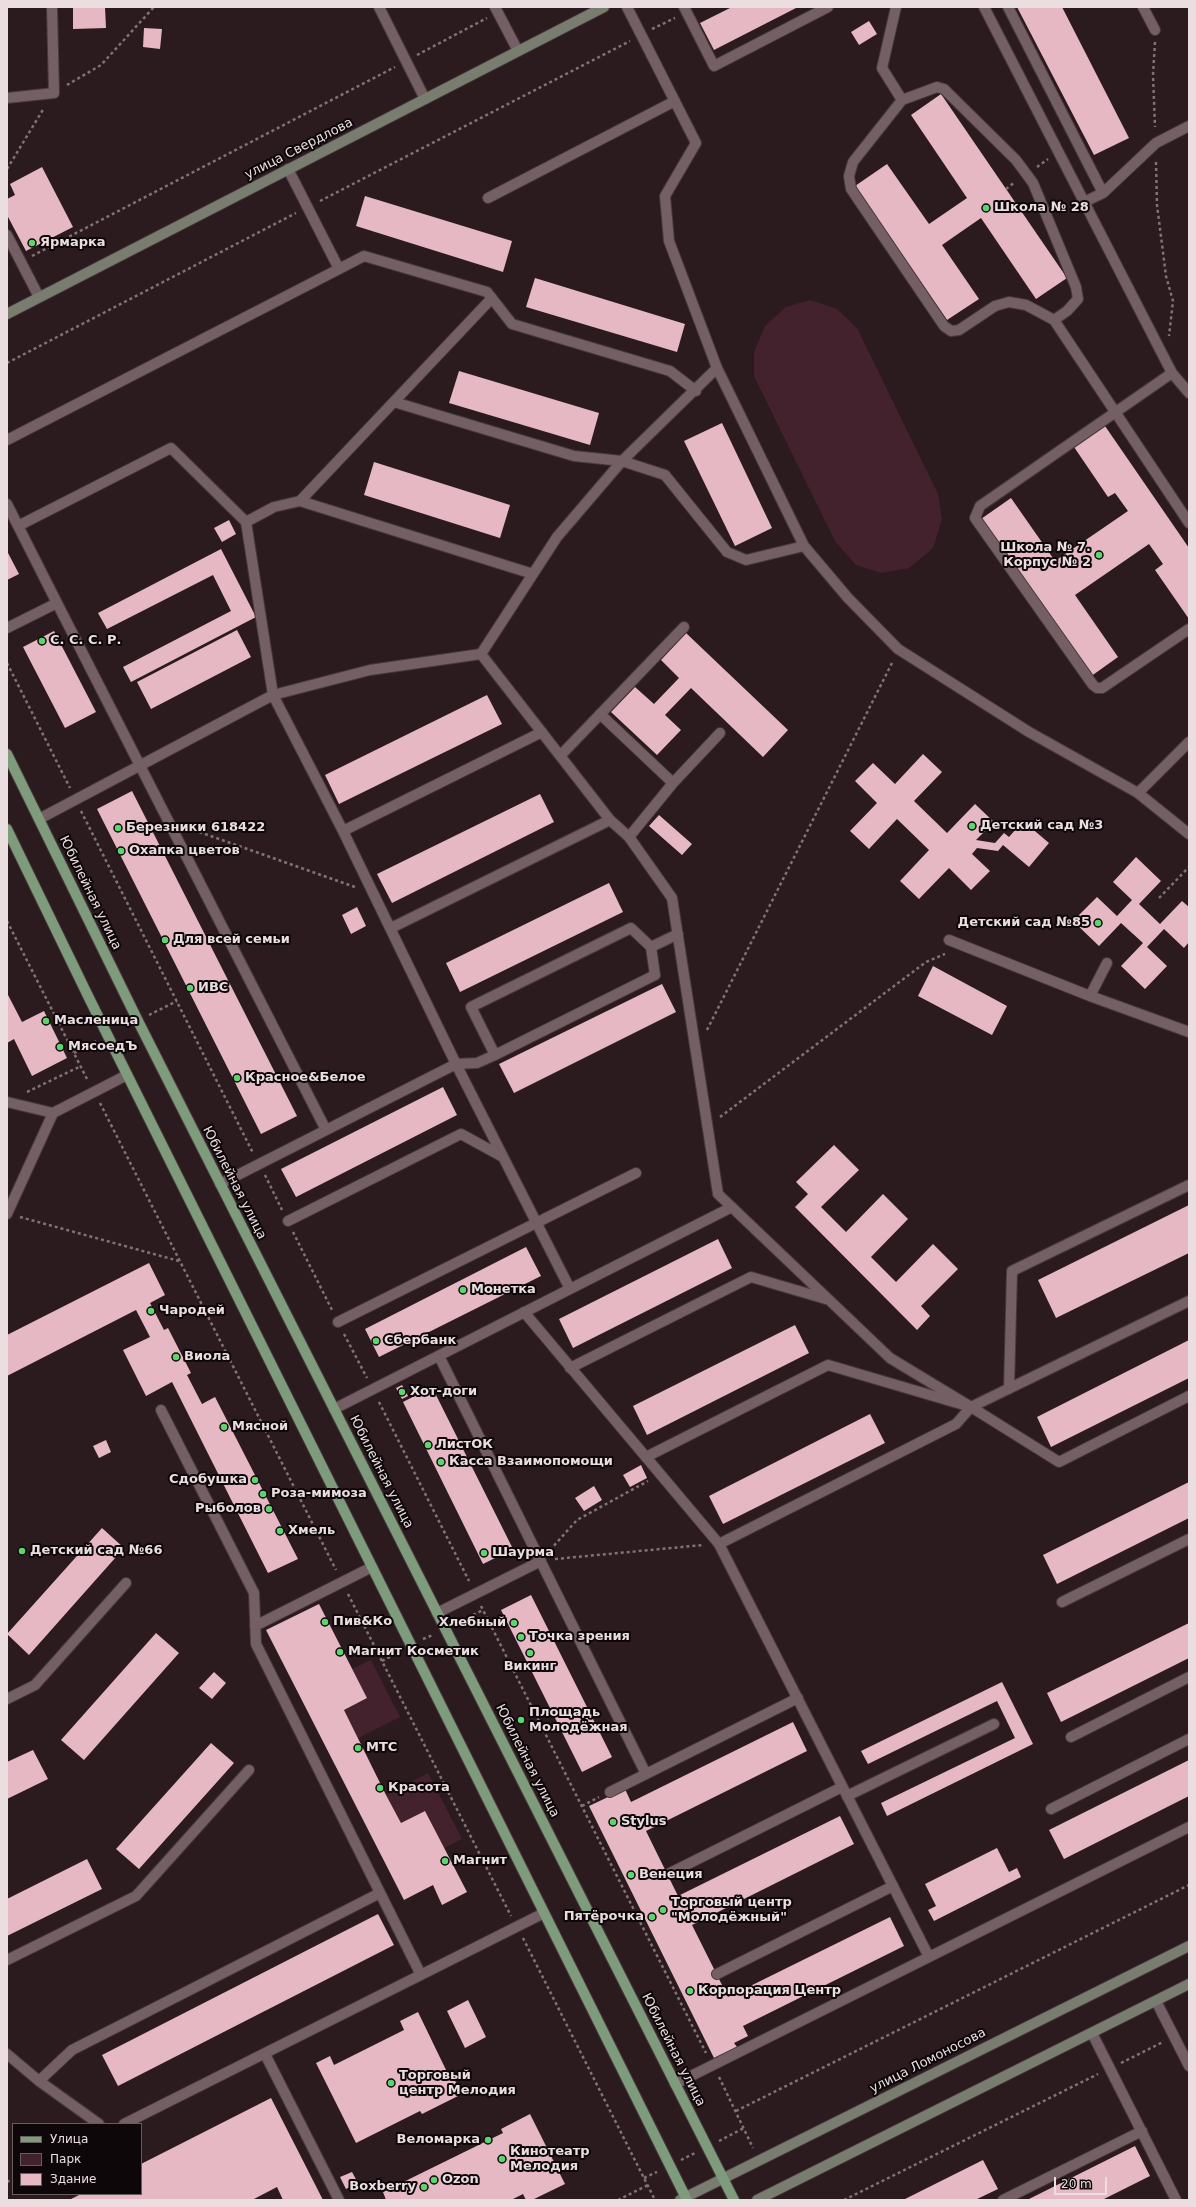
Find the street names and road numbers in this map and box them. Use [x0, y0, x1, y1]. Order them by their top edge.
street label: улица Свердлова [242, 115, 356, 183]
street label: Юбилейная улица [56, 833, 124, 953]
street label: Юбилейная улица [199, 1124, 269, 1242]
street label: Юбилейная улица [346, 1413, 416, 1531]
street label: Юбилейная улица [492, 1702, 562, 1820]
street label: Юбилейная улица [638, 1991, 708, 2109]
street label: улица Ломоносова [867, 2025, 989, 2097]

